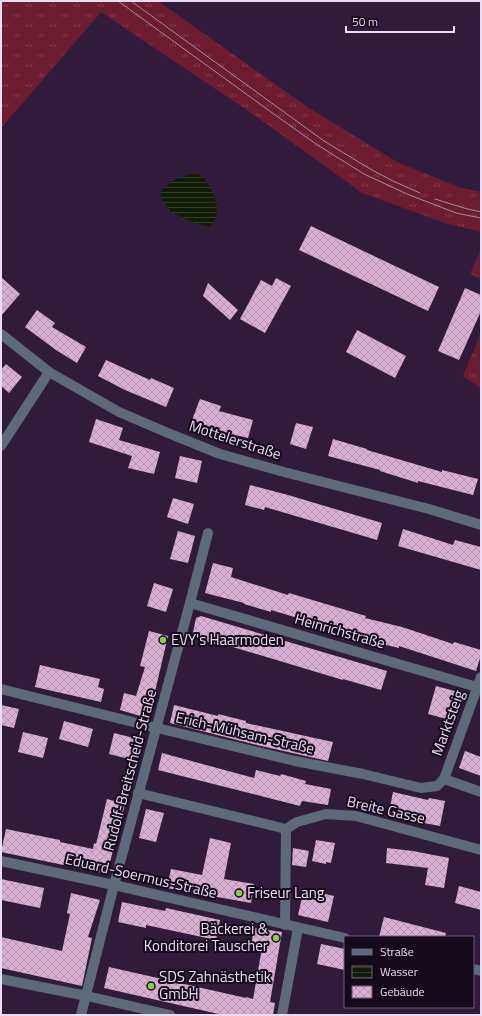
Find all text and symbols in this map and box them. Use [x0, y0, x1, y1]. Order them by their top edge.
scale bar [346, 8, 454, 34]
text: 50 m [352, 12, 378, 31]
street label: Mottelerstraße [186, 414, 284, 465]
street label: Heinrichstraße [292, 607, 388, 654]
place label: EVY's Haarmoden [171, 628, 284, 651]
marker: EVY's Haarmoden [158, 635, 168, 645]
street label: Rudolf-Breitscheid-Straße [97, 686, 162, 853]
street label: Marktsteig [425, 686, 470, 759]
street label: Erich-Mühsam-Straße [173, 705, 317, 760]
street label: Breite Gasse [345, 789, 427, 830]
street label: Eduard-Soermus-Straße [63, 847, 219, 904]
place label: Friseur Lang [247, 881, 325, 904]
marker: Friseur Lang [234, 888, 244, 898]
place label: Bäckerei & Konditorei Tauscher [144, 917, 269, 957]
marker: Bäckerei & Konditorei Tauscher [271, 933, 281, 943]
legend [344, 936, 474, 1008]
text: Straße [380, 942, 414, 961]
text: Wasser [380, 962, 418, 981]
place label: SDS Zahnästhetik GmbH [159, 965, 271, 1005]
marker: SDS Zahnästhetik GmbH [146, 981, 156, 991]
text: Gebäude [380, 982, 425, 1001]

